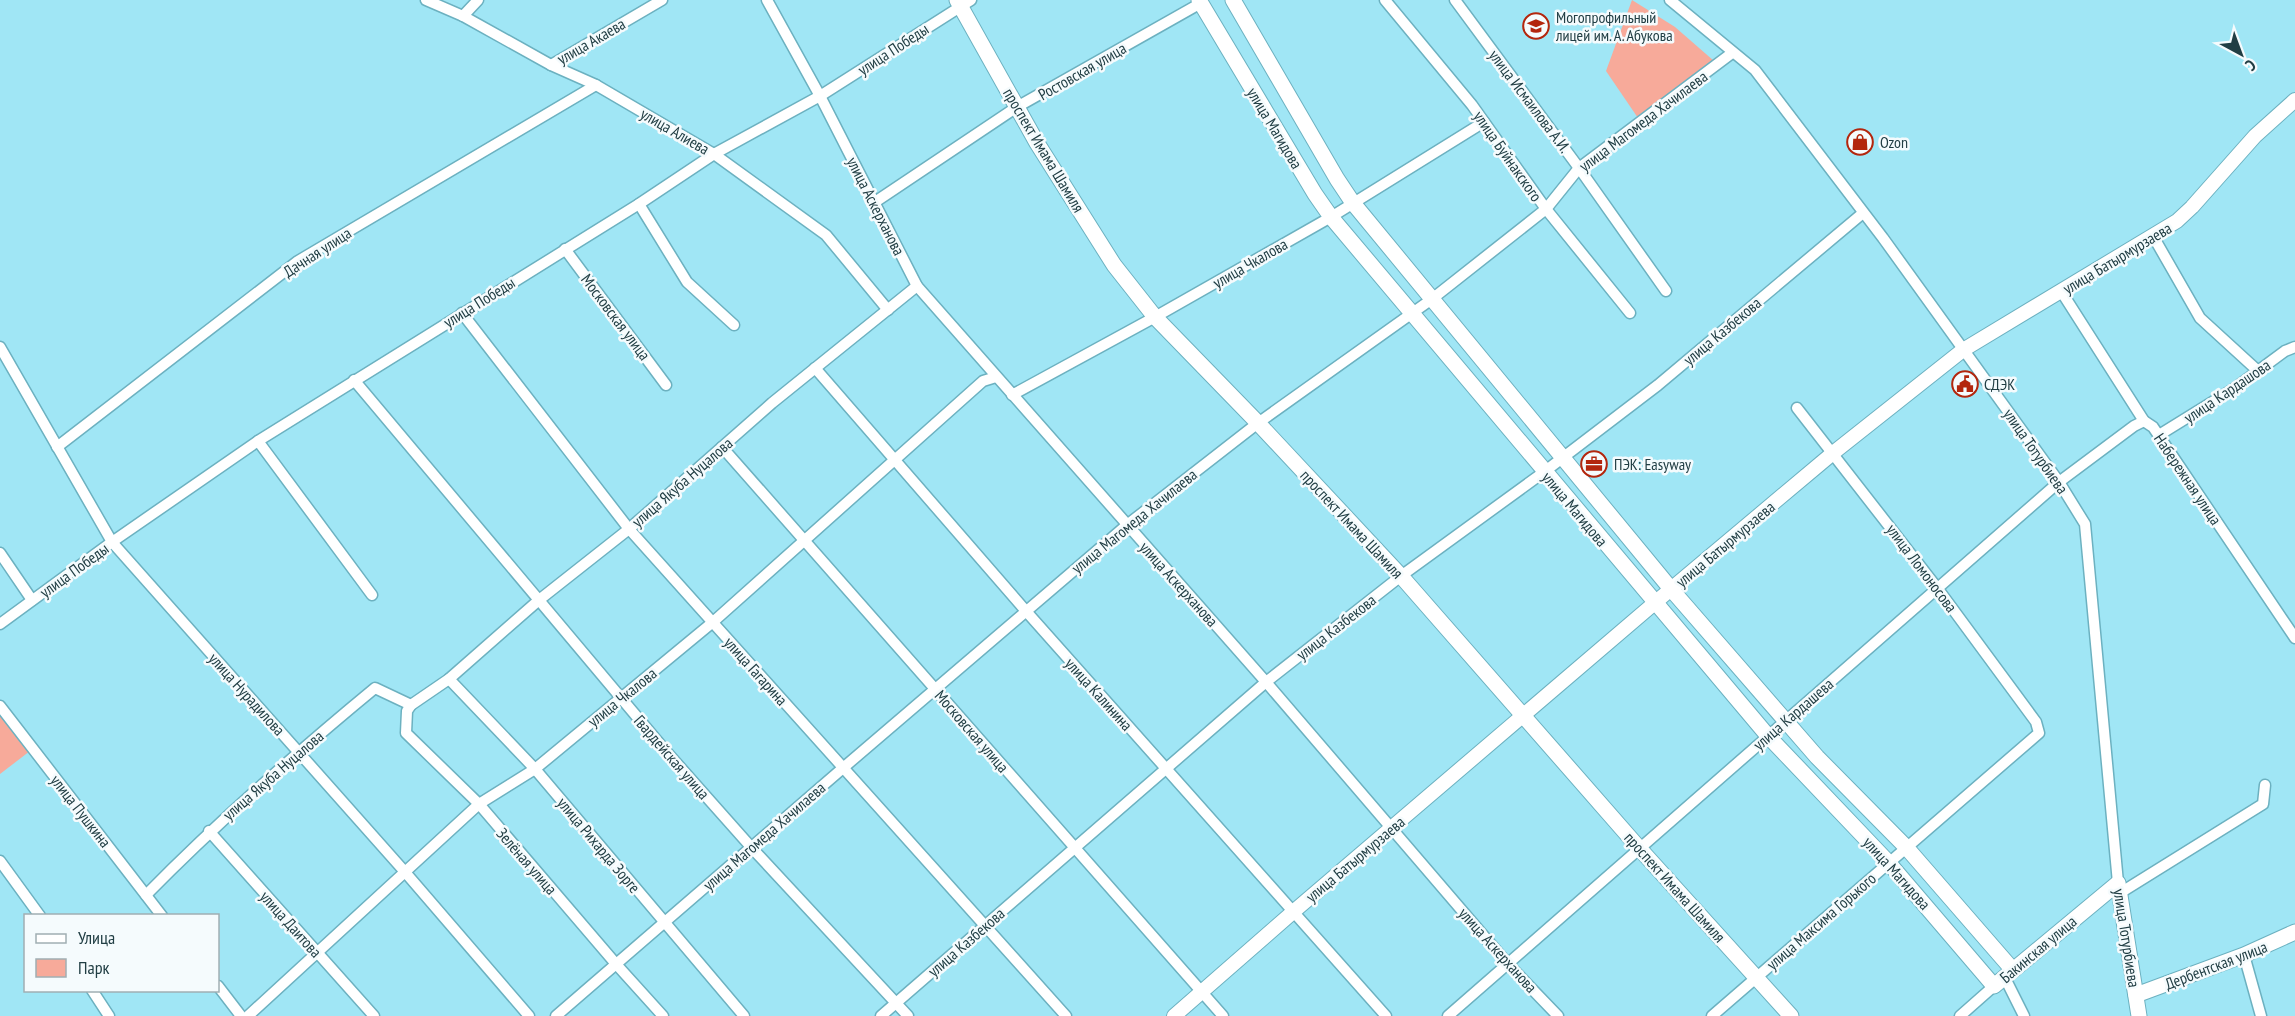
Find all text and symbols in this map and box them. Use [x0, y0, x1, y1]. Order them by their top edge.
place label: Могопрофильный лицей им. А. Абукова [1555, 7, 1673, 45]
school or university icon: Могопрофильный лицей им. А. Абукова [1521, 11, 1551, 41]
street label: улица Акаева [553, 13, 629, 69]
street label: улица Победы [854, 19, 932, 79]
north arrow [2211, 24, 2271, 84]
street label: Ростовская улица [1035, 38, 1129, 104]
street label: улица Исмаилова А.И. [1485, 46, 1575, 157]
text: С [2241, 55, 2260, 76]
street label: улица Магомеда Хачилаева [1575, 66, 1711, 176]
street label: проспект Имама Шамиля [999, 84, 1089, 216]
street label: улица Магидова [1243, 84, 1307, 172]
street label: улица Алиева [637, 103, 713, 159]
street label: улица Буйнакского [1469, 107, 1547, 205]
shop icon: Ozon [1845, 127, 1875, 157]
place label: Ozon [1880, 132, 1908, 152]
street label: улица Аскерханова [843, 153, 909, 259]
street label: улица Батырмурзаева [2059, 218, 2175, 298]
street label: Дачная улица [279, 223, 355, 281]
street label: улица Чкалова [1209, 234, 1291, 292]
street label: Московская улица [577, 270, 655, 364]
street label: улица Победы [440, 272, 518, 332]
street label: улица Казбекова [1679, 293, 1765, 369]
street label: улица Кардашова [2180, 355, 2274, 427]
public building icon: СДЭК [1950, 369, 1980, 399]
place label: СДЭК [1984, 374, 2015, 394]
street label: улица Тотурбиева [1999, 405, 2073, 497]
street label: Набережная улица [2150, 429, 2226, 529]
street label: улица Якуба Нуцалова [628, 433, 736, 531]
office icon: ПЭК: Easyway [1579, 449, 1609, 479]
place label: ПЭК: Easyway [1614, 454, 1691, 474]
street label: улица Магомеда Хачилаева [1067, 464, 1201, 578]
street label: проспект Имама Шамиля [1296, 465, 1408, 583]
street label: улица Магидова [1538, 468, 1612, 550]
street label: улица Батырмурзаева [1671, 497, 1779, 591]
street label: улица Ломоносова [1882, 520, 1962, 616]
street label: улица Аскерханова [1135, 537, 1223, 631]
street label: улица Победы [36, 538, 112, 602]
street label: улица Казбекова [1292, 590, 1380, 664]
street label: улица Гагарина [720, 633, 792, 709]
street label: улица Нурадилова [205, 648, 289, 740]
street label: улица Калинина [1061, 653, 1137, 735]
street label: улица Чкалова [584, 663, 660, 731]
street label: улица Кардашева [1749, 674, 1837, 754]
street label: Московская улица [931, 686, 1013, 776]
street label: Гвардейская улица [630, 711, 714, 803]
street label: улица Якуба Нуцалова [219, 726, 327, 824]
street label: улица Пушкина [46, 771, 116, 851]
street label: улица Магомеда Хачилаева [699, 777, 829, 895]
street label: улица Рихарда Зорге [553, 793, 645, 897]
street label: улица Батырмурзаева [1301, 812, 1409, 906]
street label: Зелёная улица [493, 823, 561, 899]
street label: проспект Имама Шамиля [1620, 828, 1730, 946]
street label: улица Магидова [1859, 832, 1935, 914]
street label: улица Максима Горького [1762, 868, 1880, 974]
street label: улица Даитова [256, 887, 326, 961]
street label: улица Тотурбиева [2109, 887, 2145, 989]
street label: улица Казбекова [923, 903, 1009, 981]
street label: улица Аскерханова [1454, 903, 1542, 997]
street label: Бакинская улица [1995, 911, 2081, 987]
legend [24, 914, 219, 992]
text: Улица [78, 926, 115, 949]
street label: Дербентская улица [2162, 936, 2270, 994]
text: Парк [78, 956, 109, 979]

